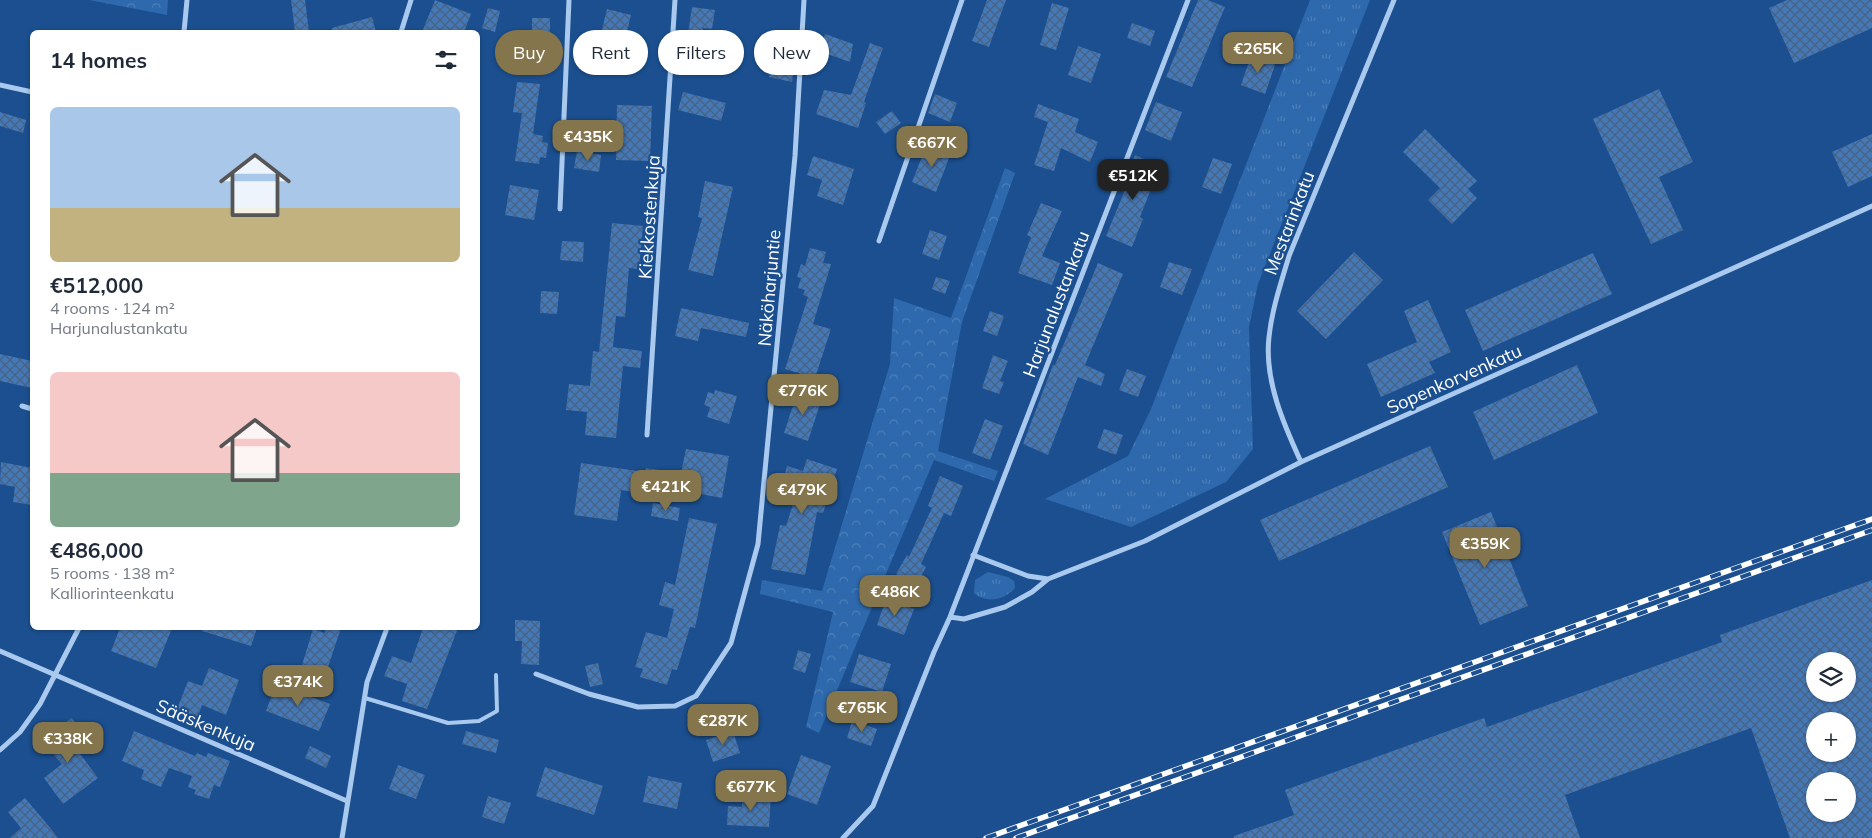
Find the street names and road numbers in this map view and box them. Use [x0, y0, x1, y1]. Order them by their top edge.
street label: Kiekkostenkuja [633, 154, 665, 280]
street label: Mestarinkatu [1259, 168, 1319, 278]
street label: Harjunalustankatu [1017, 228, 1095, 380]
street label: Näköharjuntie [752, 229, 786, 347]
street label: Sopenkorvenkatu [1383, 339, 1525, 419]
street label: Sääskenkuja [153, 694, 259, 756]

